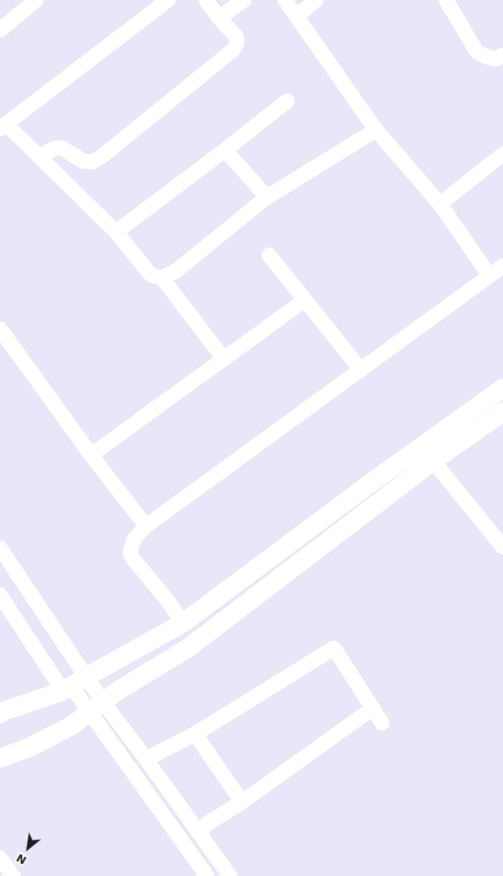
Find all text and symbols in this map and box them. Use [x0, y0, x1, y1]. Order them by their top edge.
north arrow [8, 828, 48, 868]
text: N [15, 851, 29, 867]

